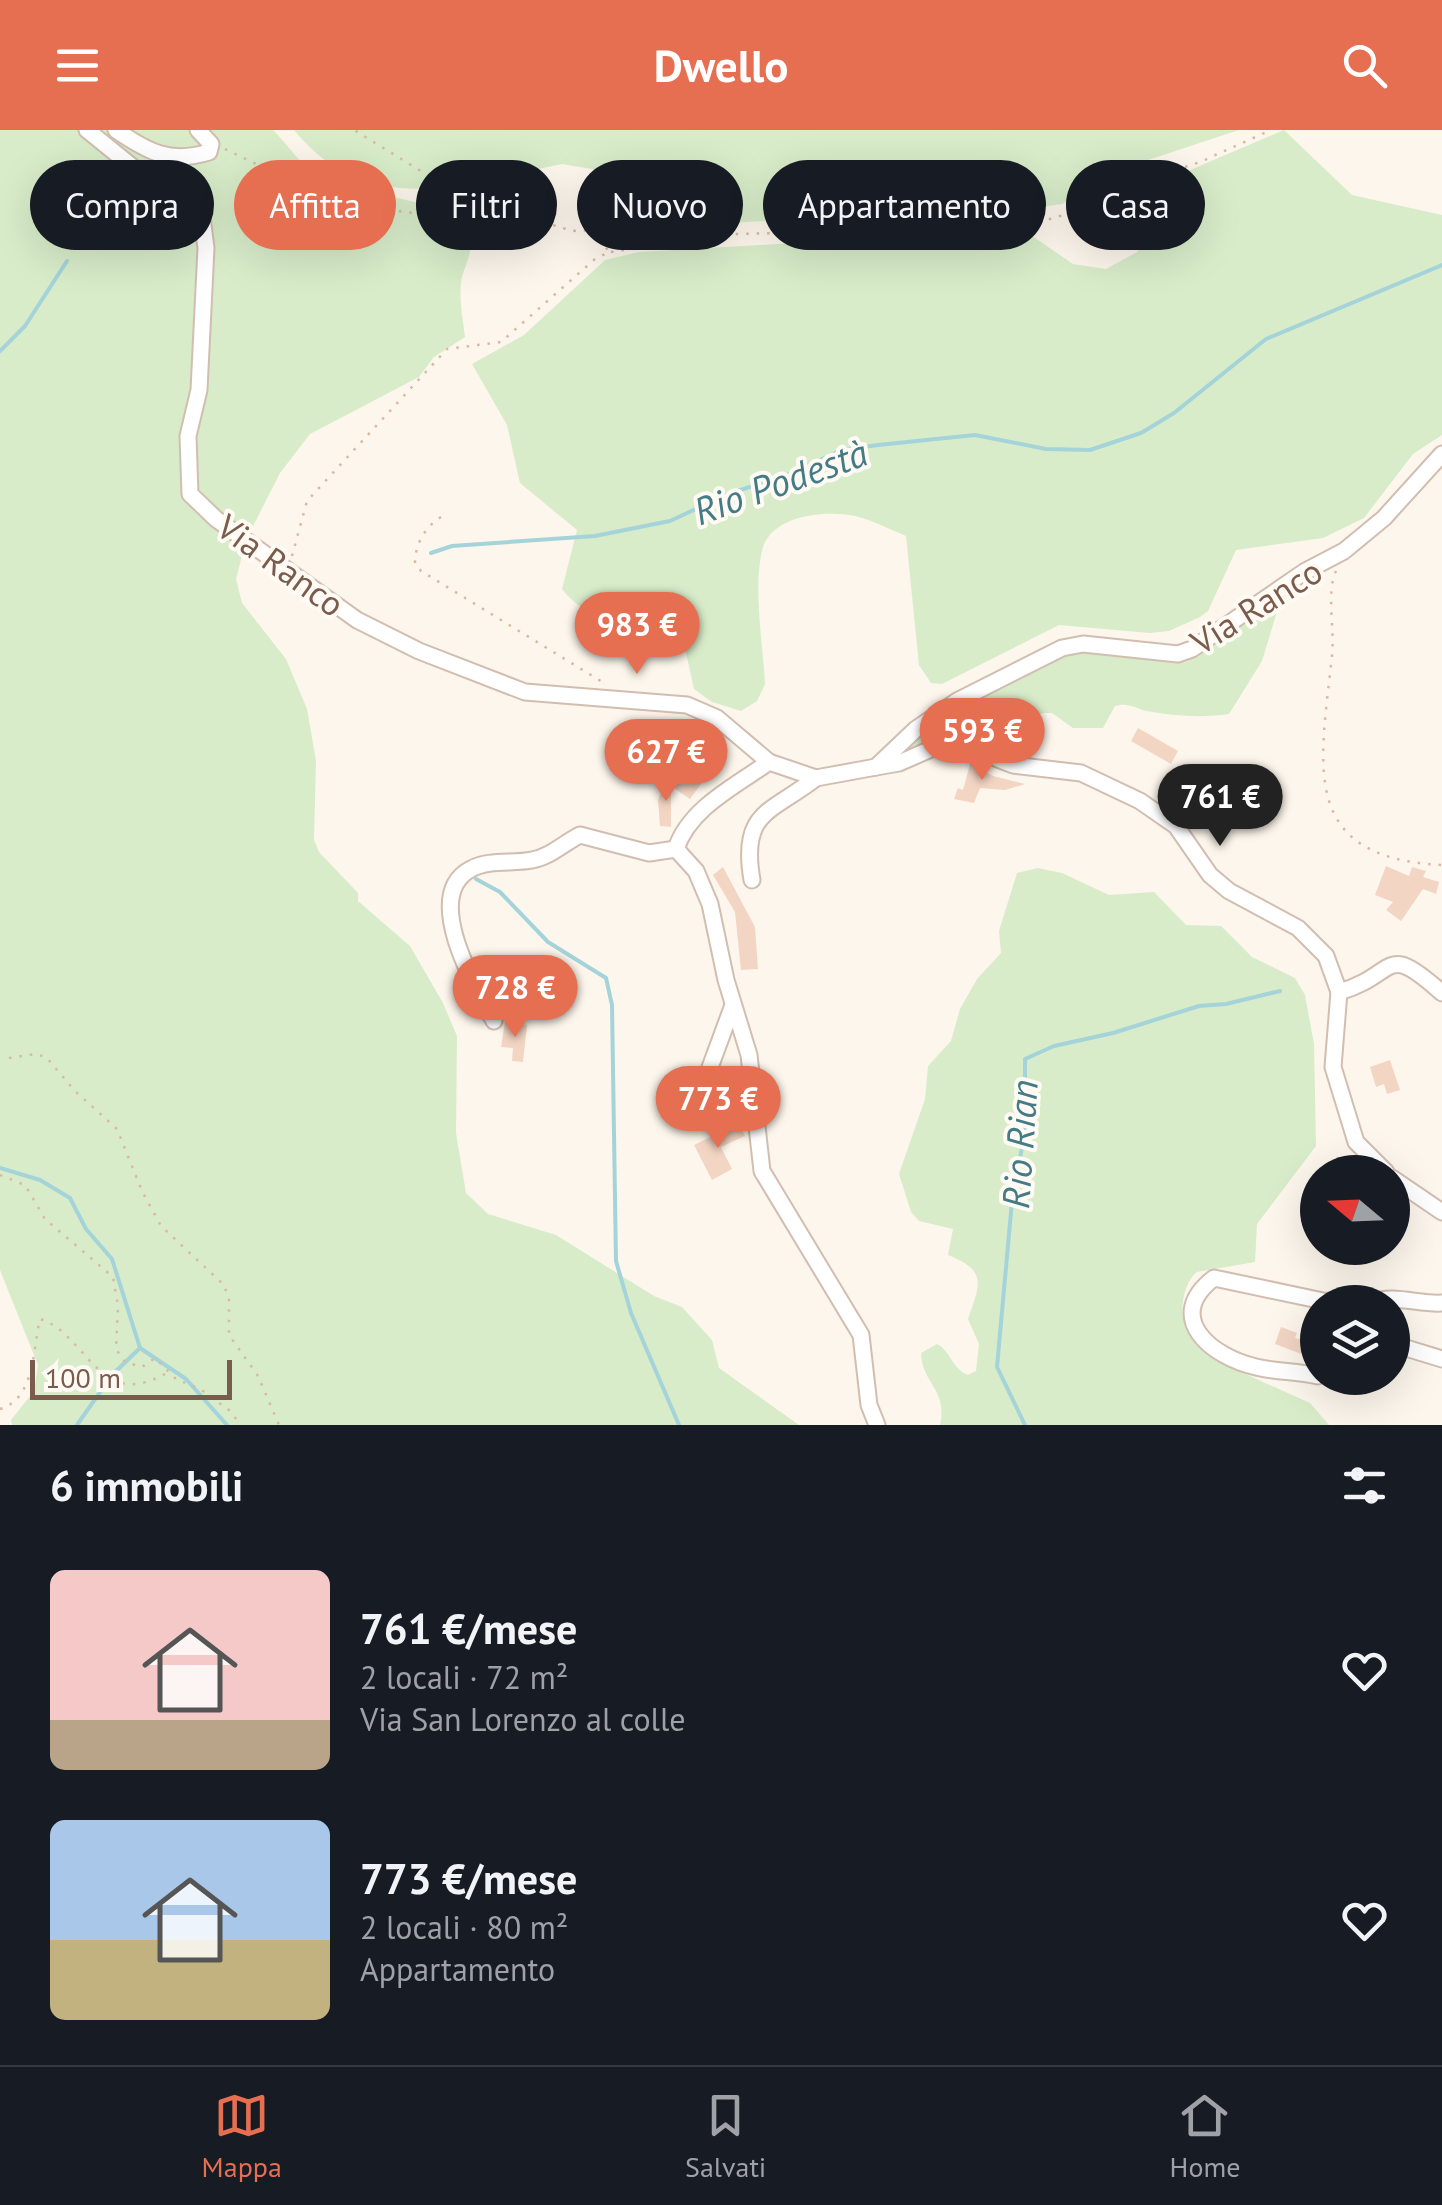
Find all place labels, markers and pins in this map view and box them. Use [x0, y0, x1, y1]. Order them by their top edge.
pin: 983 € [567, 592, 707, 677]
pin: 593 € [912, 698, 1052, 783]
pin: 627 € [596, 719, 736, 804]
pin: 761 € [1150, 764, 1290, 849]
pin: 728 € [445, 955, 585, 1040]
pin: 773 € [648, 1066, 788, 1151]

